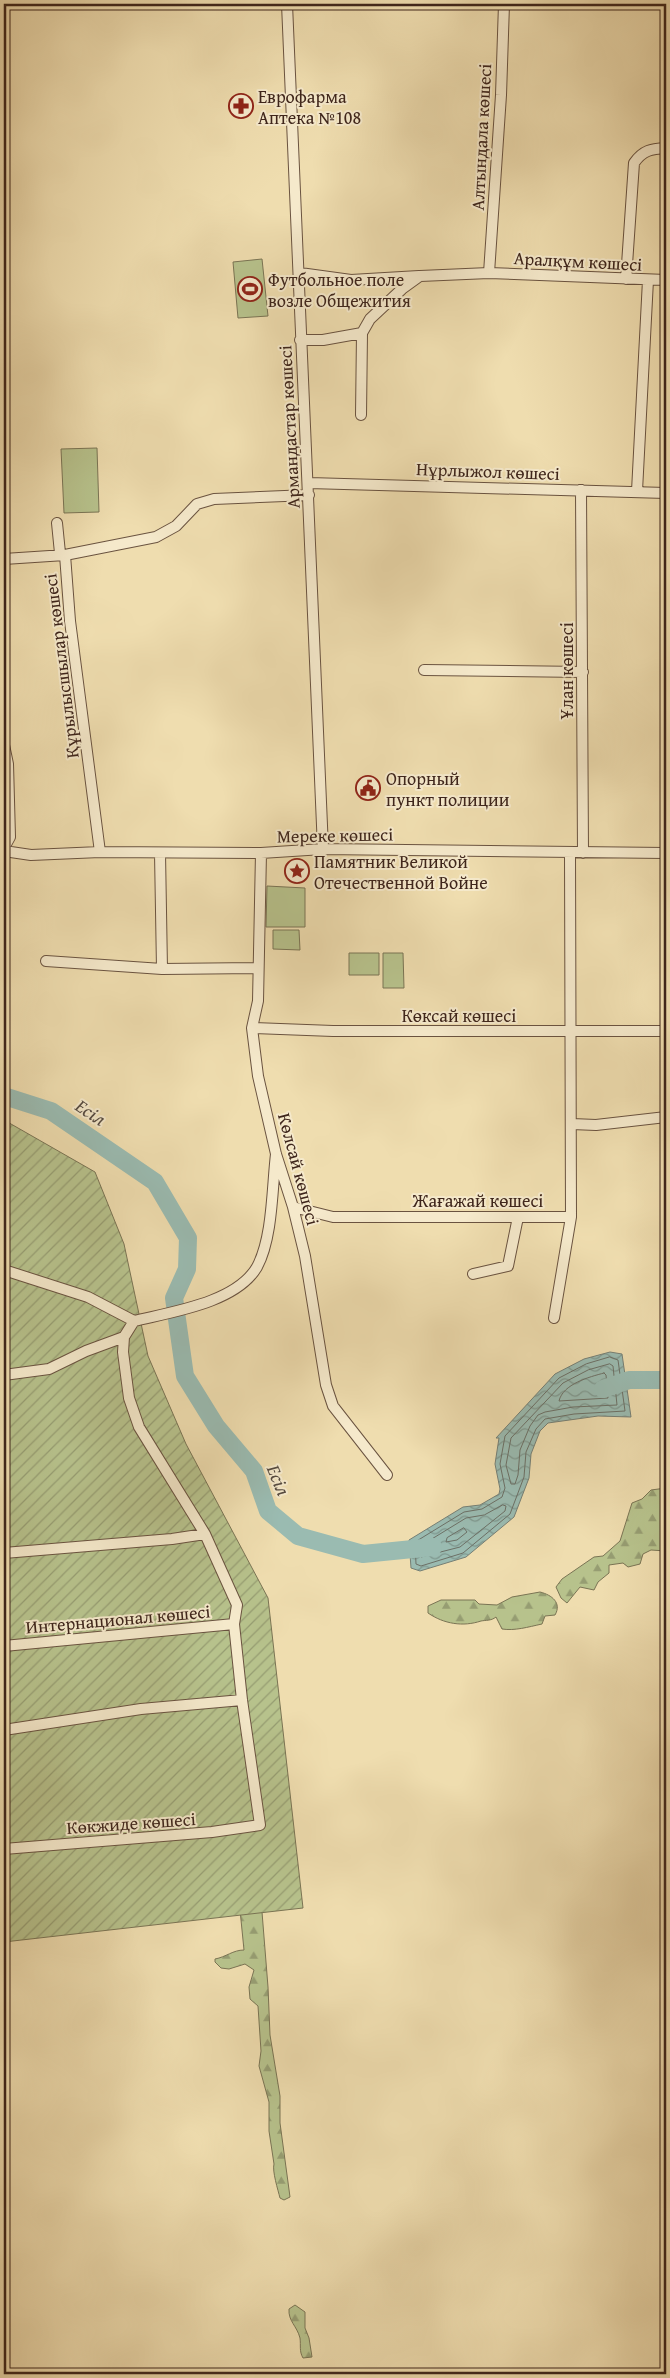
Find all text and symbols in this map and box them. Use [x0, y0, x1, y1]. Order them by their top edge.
street label: Алтындала көшесі [464, 63, 498, 211]
place label: Еврофарма Аптека №108 [258, 83, 361, 131]
pharmacy icon: Еврофарма Аптека №108 [228, 93, 254, 119]
street label: Аралқұм көшесі [513, 244, 643, 278]
place label: Футбольное поле возле Общежития [268, 266, 411, 314]
sports icon: Футбольное поле возле Общежития [237, 276, 263, 302]
street label: Армандастар көшесі [271, 345, 307, 509]
street label: Нұрлыжол көшесі [416, 455, 560, 487]
street label: Құрылысшылар көшесі [36, 572, 86, 760]
street label: Ұлан көшесі [553, 622, 580, 720]
place label: Опорный пункт полиции [386, 765, 510, 813]
public building icon: Опорный пункт полиции [355, 775, 381, 801]
street label: Мереке көшесі [277, 820, 393, 850]
place label: Памятник Великой Отечественной Войне [314, 848, 488, 896]
place icon: Памятник Великой Отечественной Войне [284, 858, 310, 884]
street label: Көксай көшесі [402, 1002, 516, 1029]
water label: Есіл [69, 1091, 112, 1132]
street label: Көлсай көшесі [271, 1110, 327, 1228]
street label: Жағажай көшесі [412, 1187, 543, 1214]
water label: Есіл [260, 1459, 298, 1500]
street label: Интернационал көшесі [25, 1597, 211, 1641]
street label: Көкжиде көшесі [65, 1805, 197, 1841]

